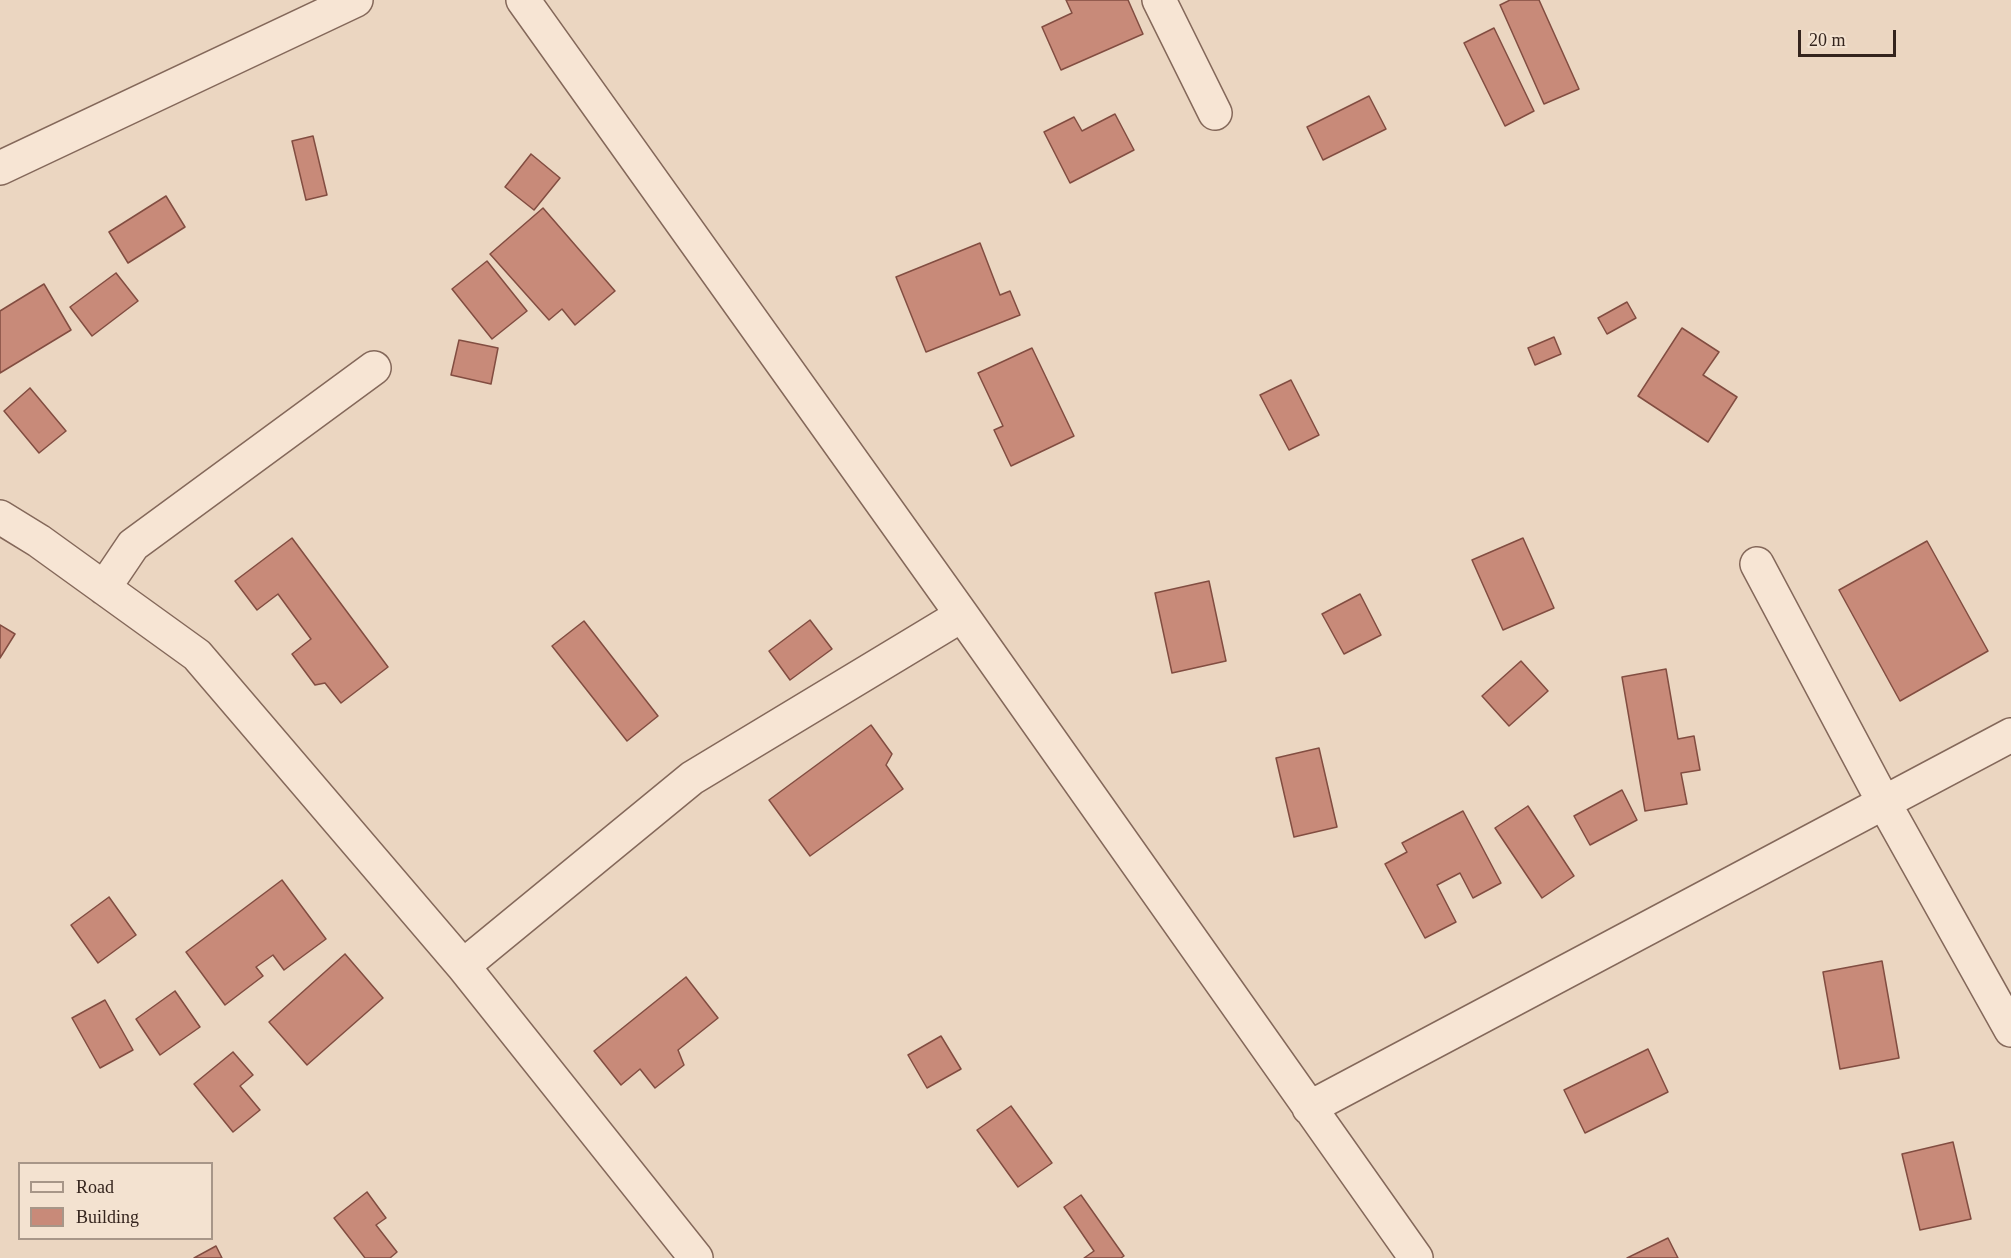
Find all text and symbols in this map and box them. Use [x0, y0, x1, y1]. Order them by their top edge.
scale bar [1801, 18, 1898, 56]
text: 20 m [1809, 30, 1846, 50]
legend [18, 1162, 213, 1240]
text: Road [76, 1177, 114, 1197]
text: Building [76, 1207, 139, 1227]

